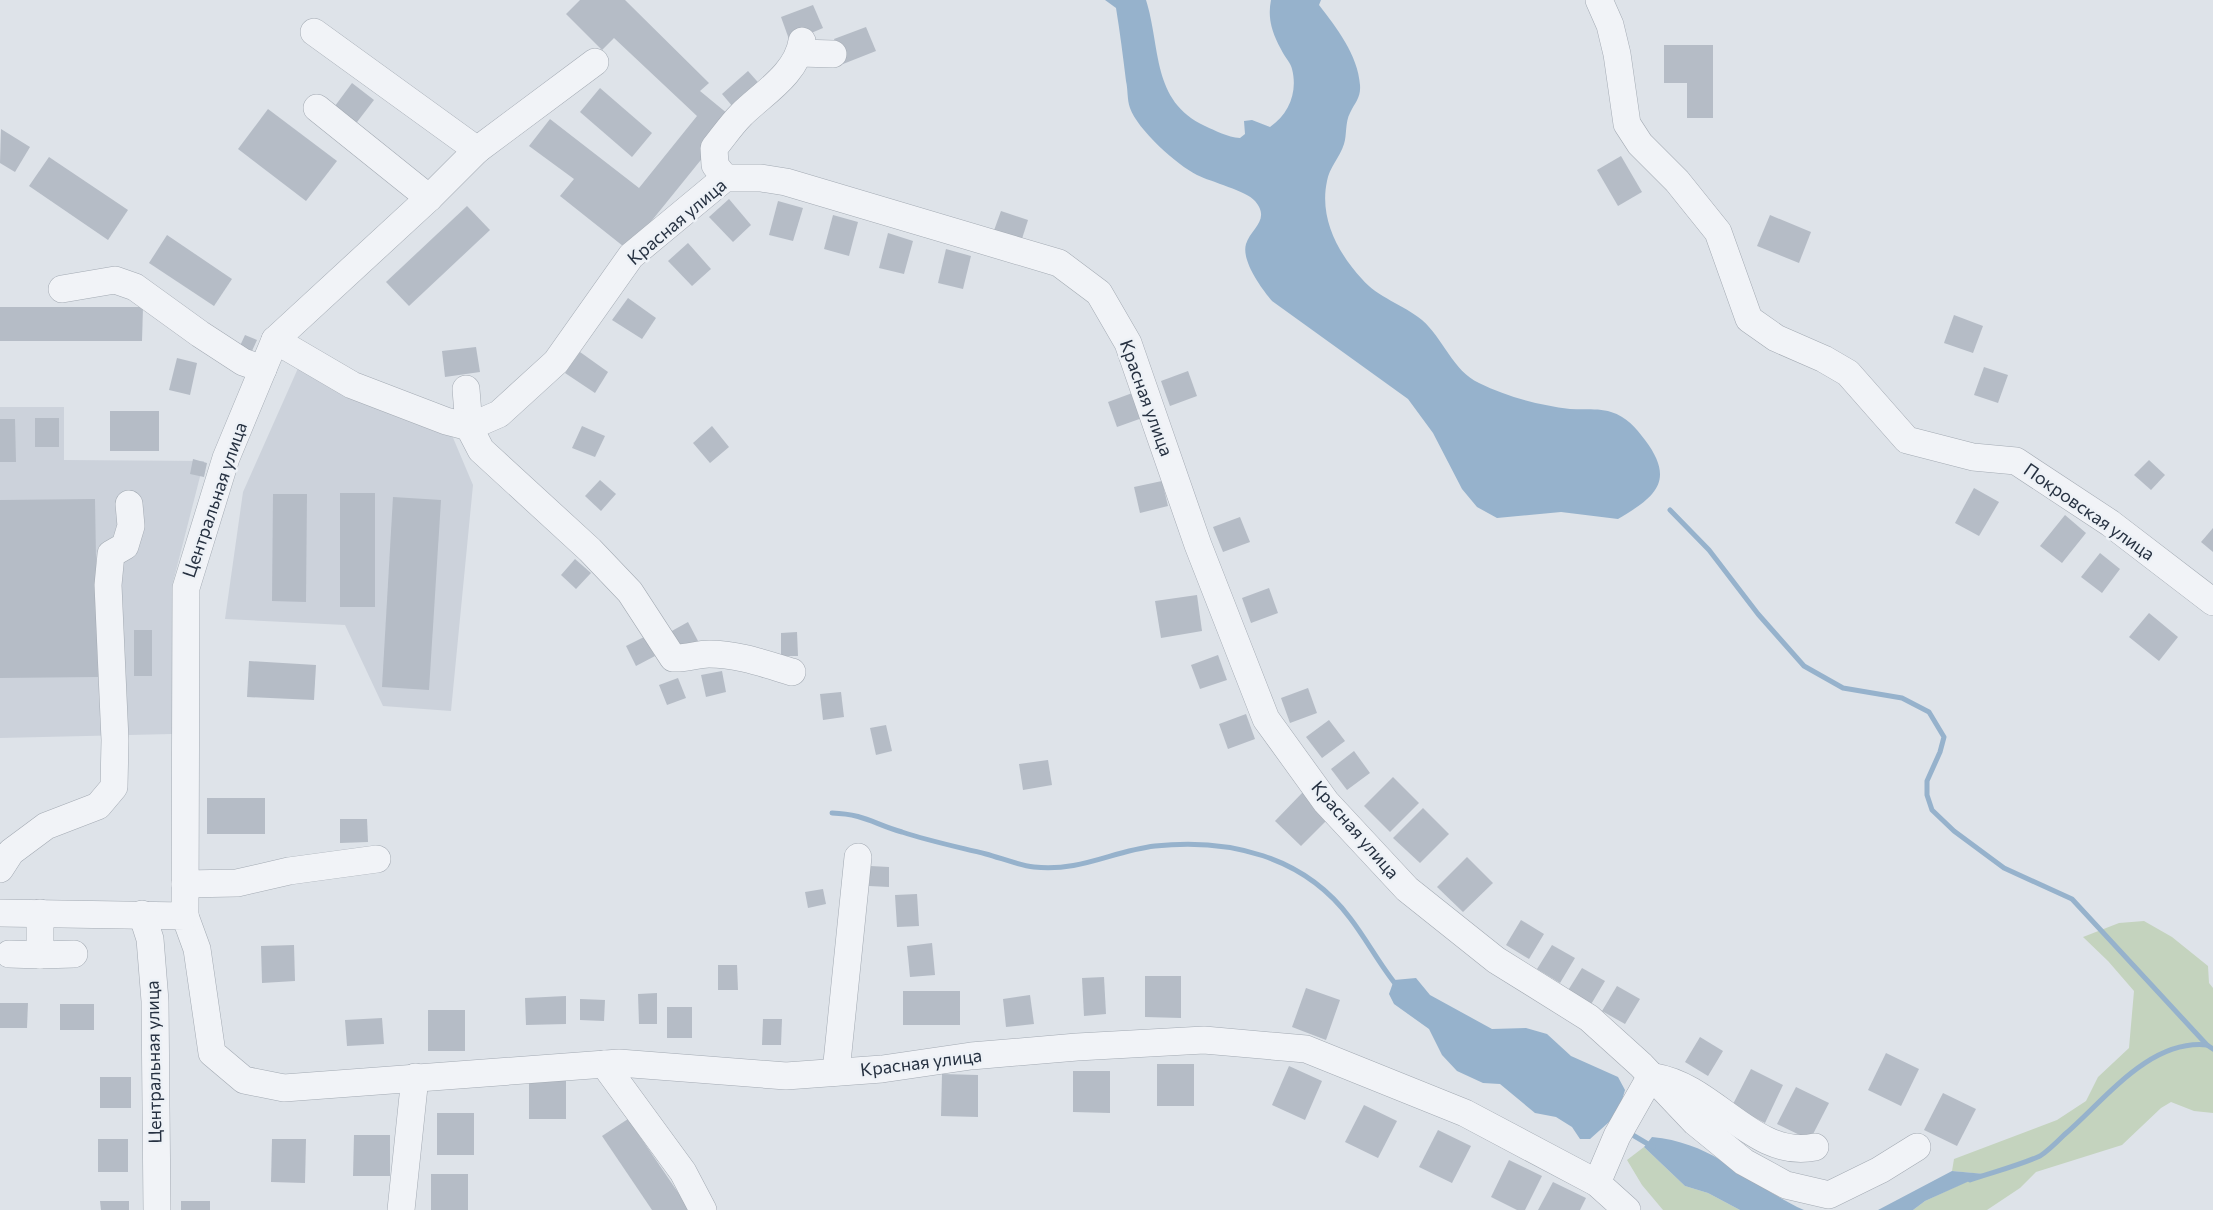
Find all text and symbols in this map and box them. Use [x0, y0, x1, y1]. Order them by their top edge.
street label: Красная улица [622, 173, 730, 269]
street label: Красная улица [1116, 336, 1178, 459]
street label: Центральная улица [177, 419, 251, 580]
street label: Покровская улица [2020, 458, 2159, 565]
street label: Красная улица [1307, 776, 1404, 883]
street label: Центральная улица [141, 980, 165, 1144]
street label: Красная улица [859, 1044, 983, 1080]

